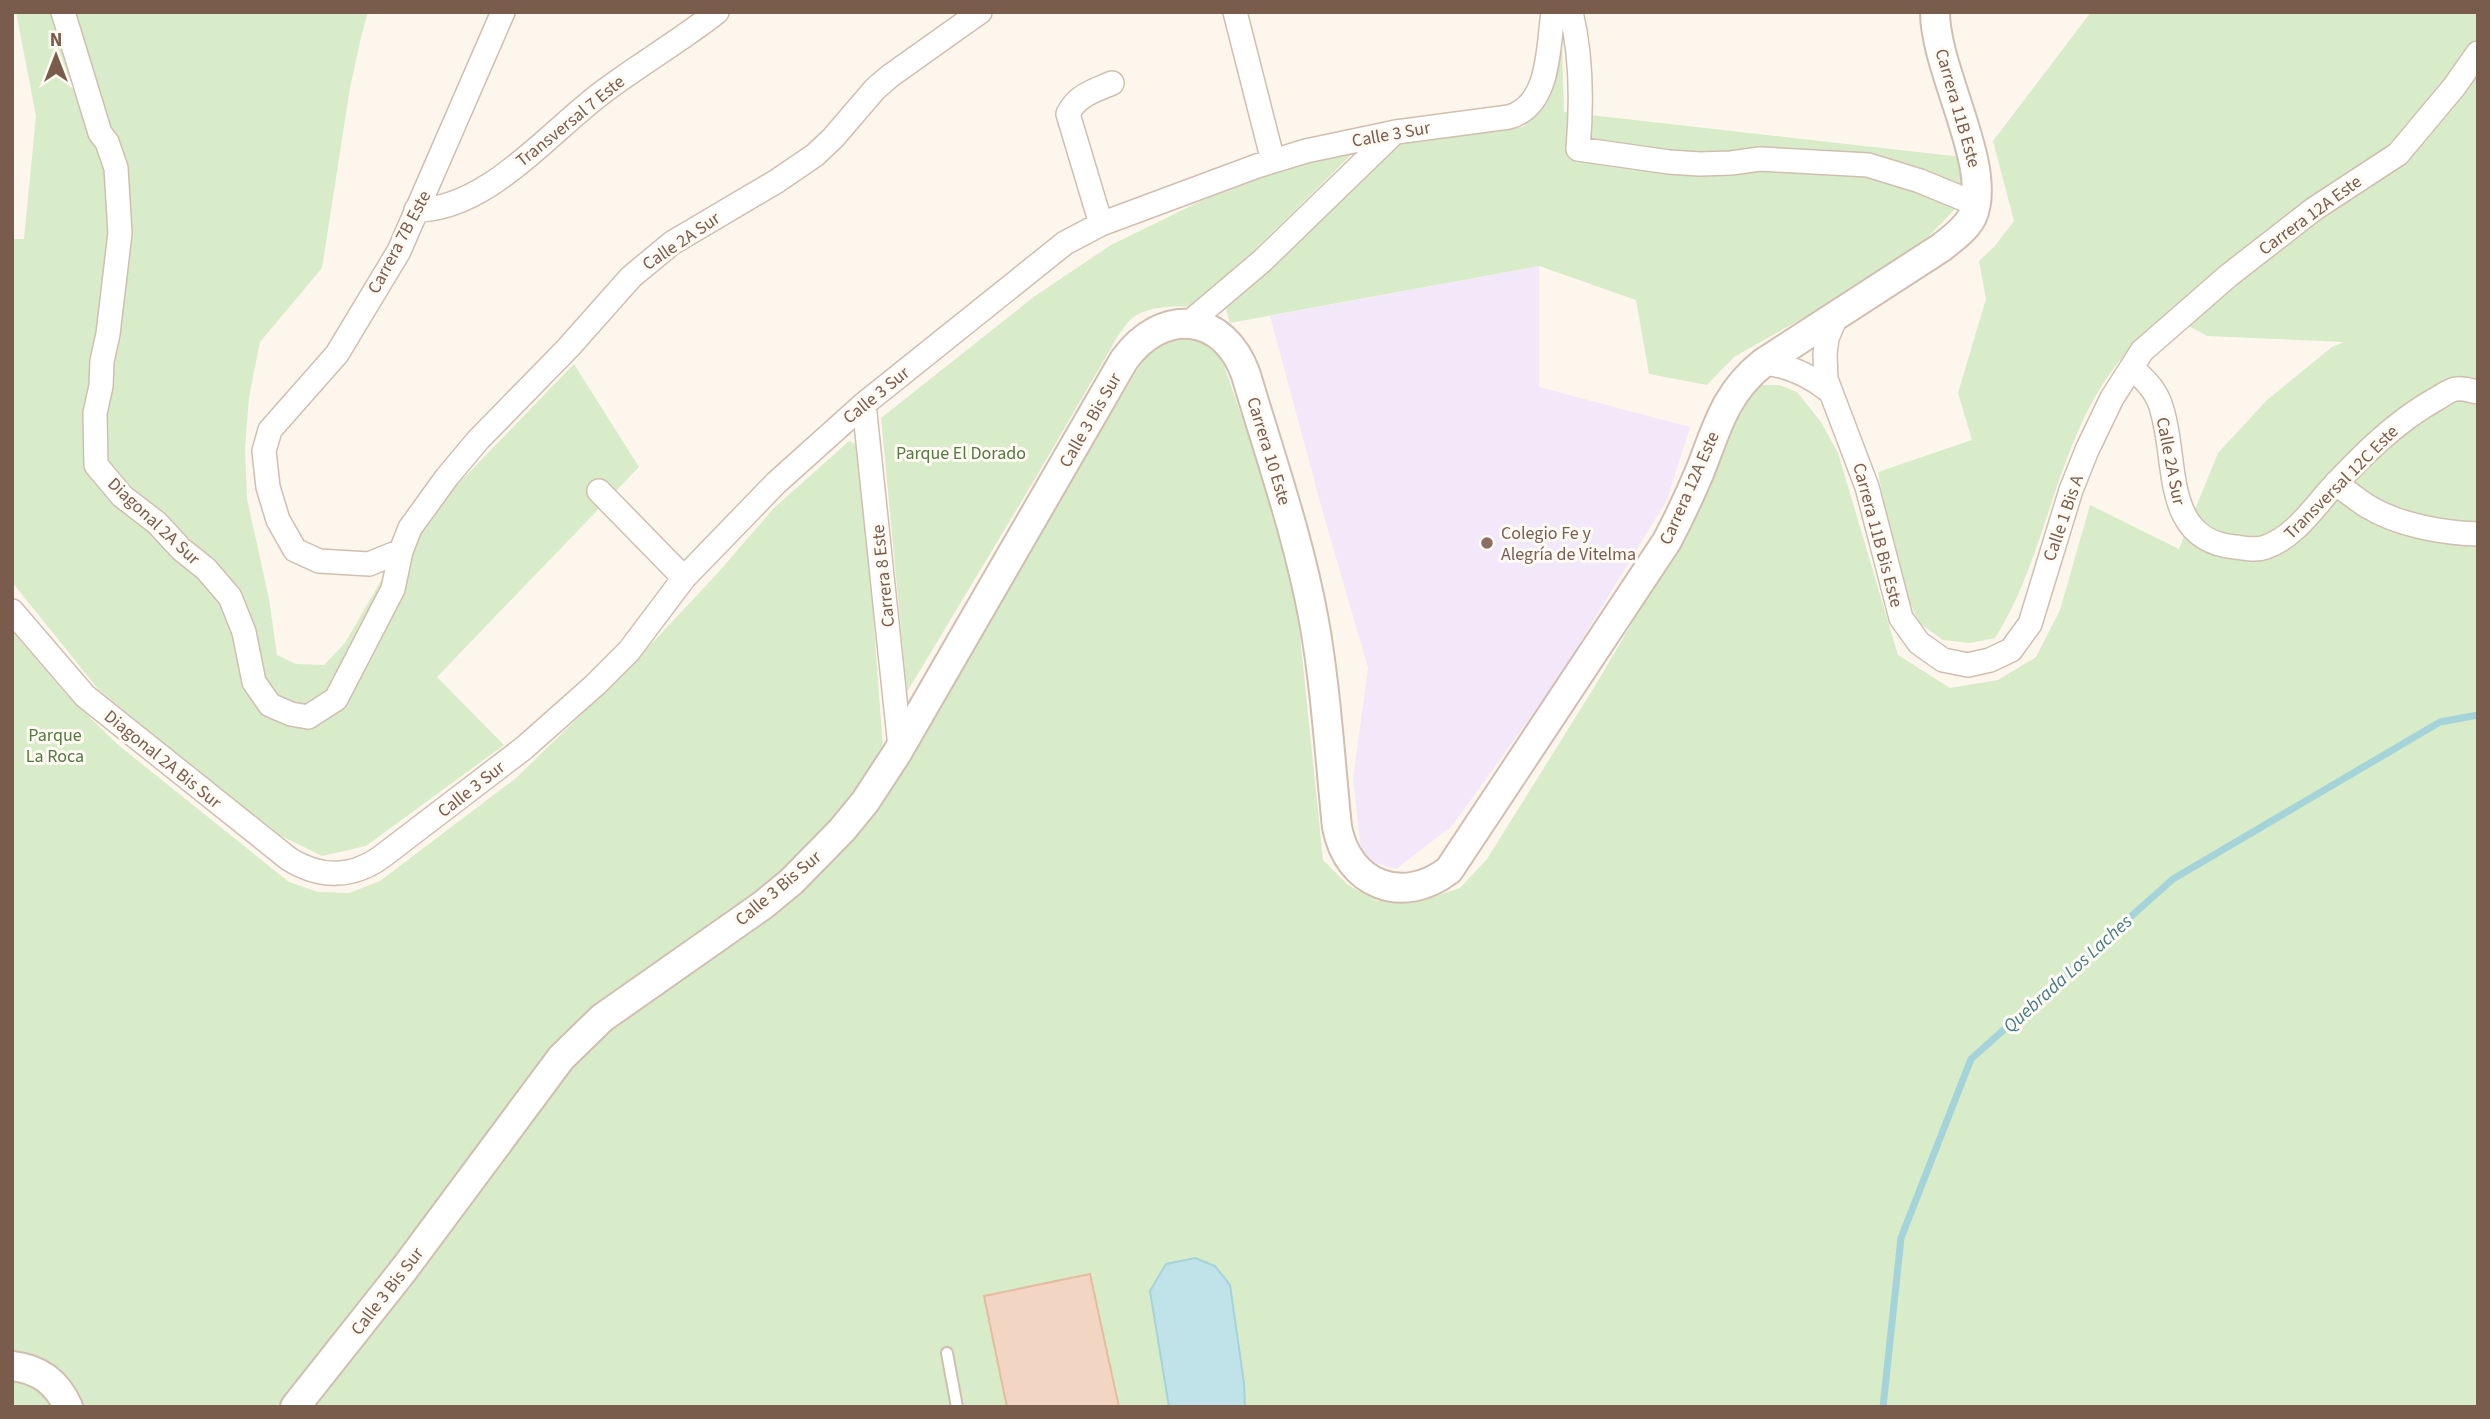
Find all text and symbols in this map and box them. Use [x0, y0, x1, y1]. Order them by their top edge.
north arrow [21, 21, 91, 91]
text: N [50, 27, 62, 54]
street label: Carrera 11B Este [1929, 46, 1986, 171]
street label: Transversal 7 Este [511, 70, 630, 173]
street label: Calle 3 Sur [1350, 115, 1433, 154]
street label: Carrera 12A Este [2254, 169, 2367, 261]
street label: Carrera 7B Este [362, 186, 437, 298]
street label: Calle 2A Sur [637, 206, 726, 277]
street label: Calle 3 Sur [838, 360, 916, 430]
street label: Calle 3 Bis Sur [1053, 368, 1128, 472]
street label: Carrera 10 Este [1240, 394, 1297, 508]
street label: Calle 2A Sur [2150, 415, 2191, 508]
street label: Transversal 12C Este [2279, 420, 2404, 545]
street label: Carrera 12A Este [1653, 427, 1726, 549]
park label: Parque El Dorado [896, 441, 1026, 466]
street label: Carrera 11B Bis Este [1846, 460, 1909, 610]
street label: Diagonal 2A Sur [102, 472, 206, 571]
street label: Calle 1 Bis A [2037, 472, 2090, 565]
place label: Colegio Fe y Alegría de Vitelma [1501, 521, 1636, 567]
street label: Carrera 8 Este [866, 523, 901, 629]
marker: Colegio Fe y Alegría de Vitelma [1479, 535, 1495, 551]
street label: Diagonal 2A Bis Sur [99, 704, 227, 815]
park label: Parque La Roca [26, 723, 84, 769]
street label: Calle 3 Sur [432, 755, 511, 824]
street label: Calle 3 Bis Sur [730, 844, 827, 932]
water label: Quebrada Los Laches [1998, 909, 2139, 1039]
street label: Calle 3 Bis Sur [345, 1241, 430, 1341]

